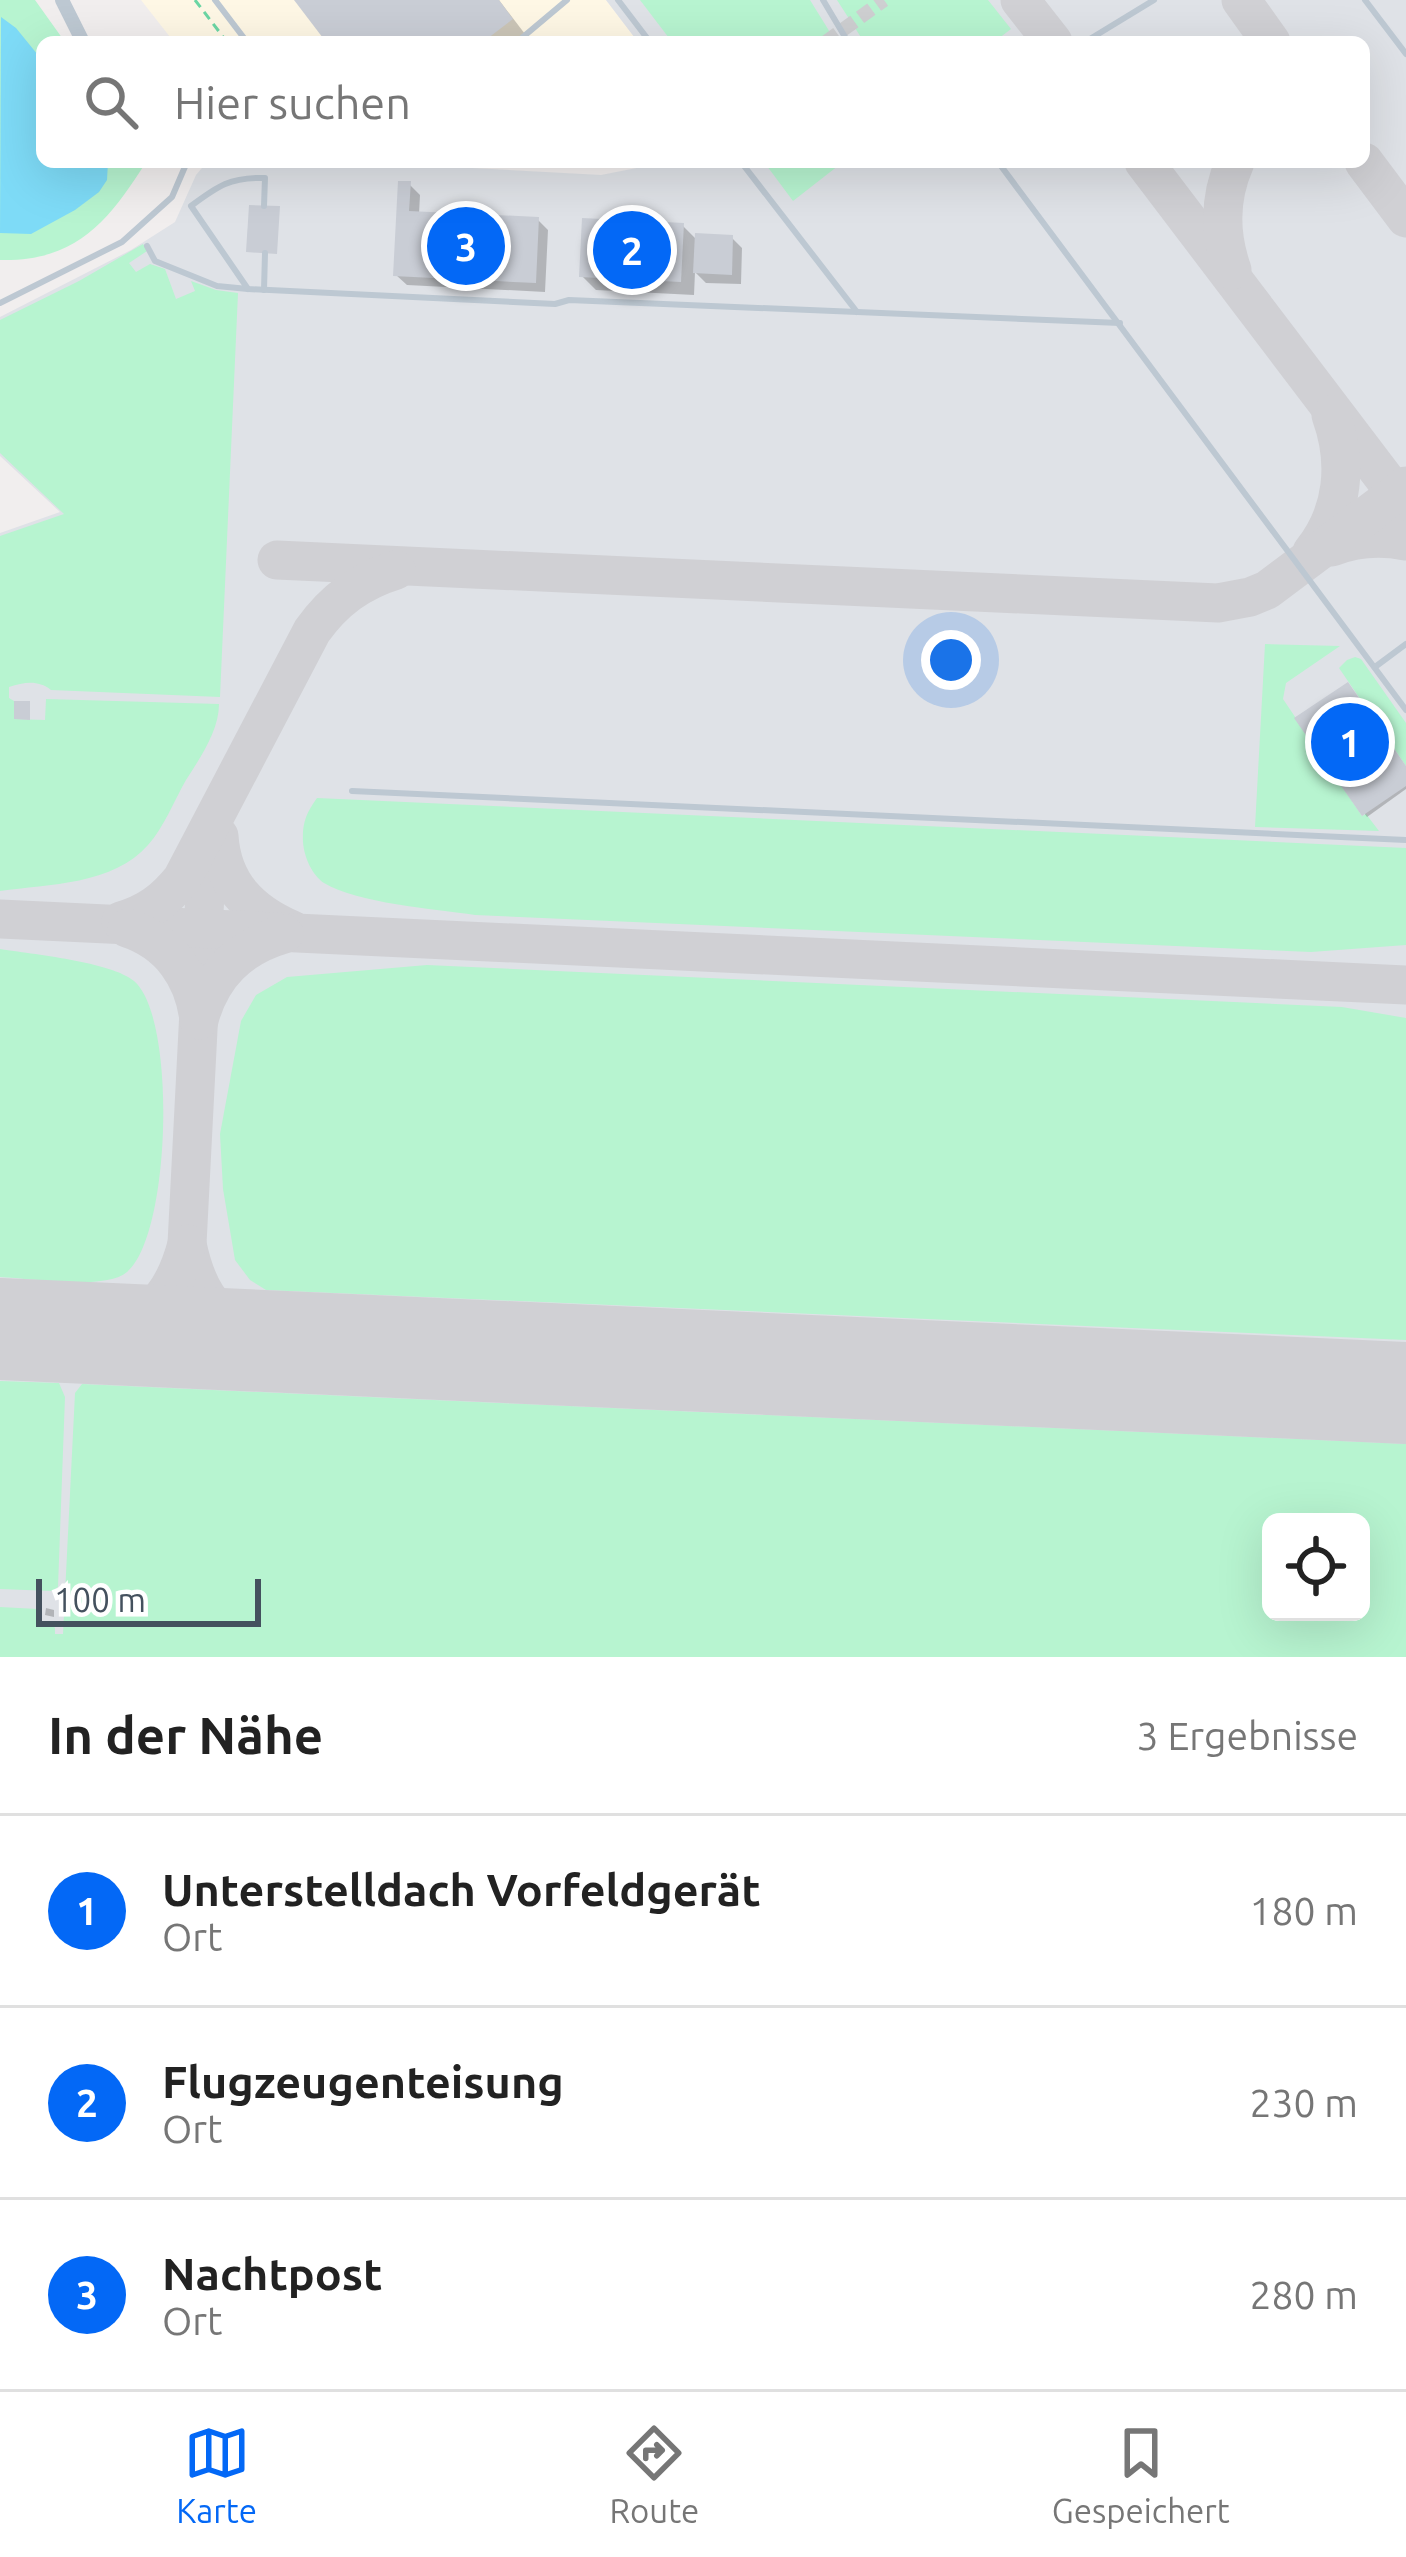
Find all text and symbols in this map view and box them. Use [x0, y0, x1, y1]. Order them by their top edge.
search box [36, 36, 1370, 168]
icon: search [78, 69, 144, 135]
text: Hier suchen [174, 77, 411, 128]
pin: 3 [427, 201, 505, 291]
pin: 2 [593, 205, 671, 295]
your location [921, 630, 981, 690]
pin: 1 [1311, 697, 1389, 787]
map controls [1262, 1513, 1370, 1621]
button: locate [1262, 1513, 1370, 1621]
scale bar [36, 1573, 261, 1626]
text: 100 m [54, 1581, 146, 1618]
text: In der Nähe [48, 1706, 323, 1764]
text: 3 Ergebnisse [1137, 1714, 1358, 1757]
text: Unterstelldach Vorfeldgerät [162, 1864, 761, 1915]
text: 1 [76, 1889, 98, 1932]
text: 180 m [1249, 1889, 1358, 1932]
text: Ort [162, 1915, 222, 1958]
text: Flugzeugenteisung [162, 2056, 564, 2107]
text: 2 [76, 2081, 98, 2124]
text: 230 m [1249, 2081, 1358, 2124]
text: Ort [162, 2107, 222, 2150]
text: Nachtpost [162, 2248, 383, 2299]
text: 3 [76, 2273, 98, 2316]
text: 280 m [1249, 2273, 1358, 2316]
text: Ort [162, 2299, 222, 2342]
tab: Karte [176, 2420, 257, 2529]
tab: Route [610, 2420, 699, 2529]
tab: Gespeichert [1052, 2420, 1230, 2529]

